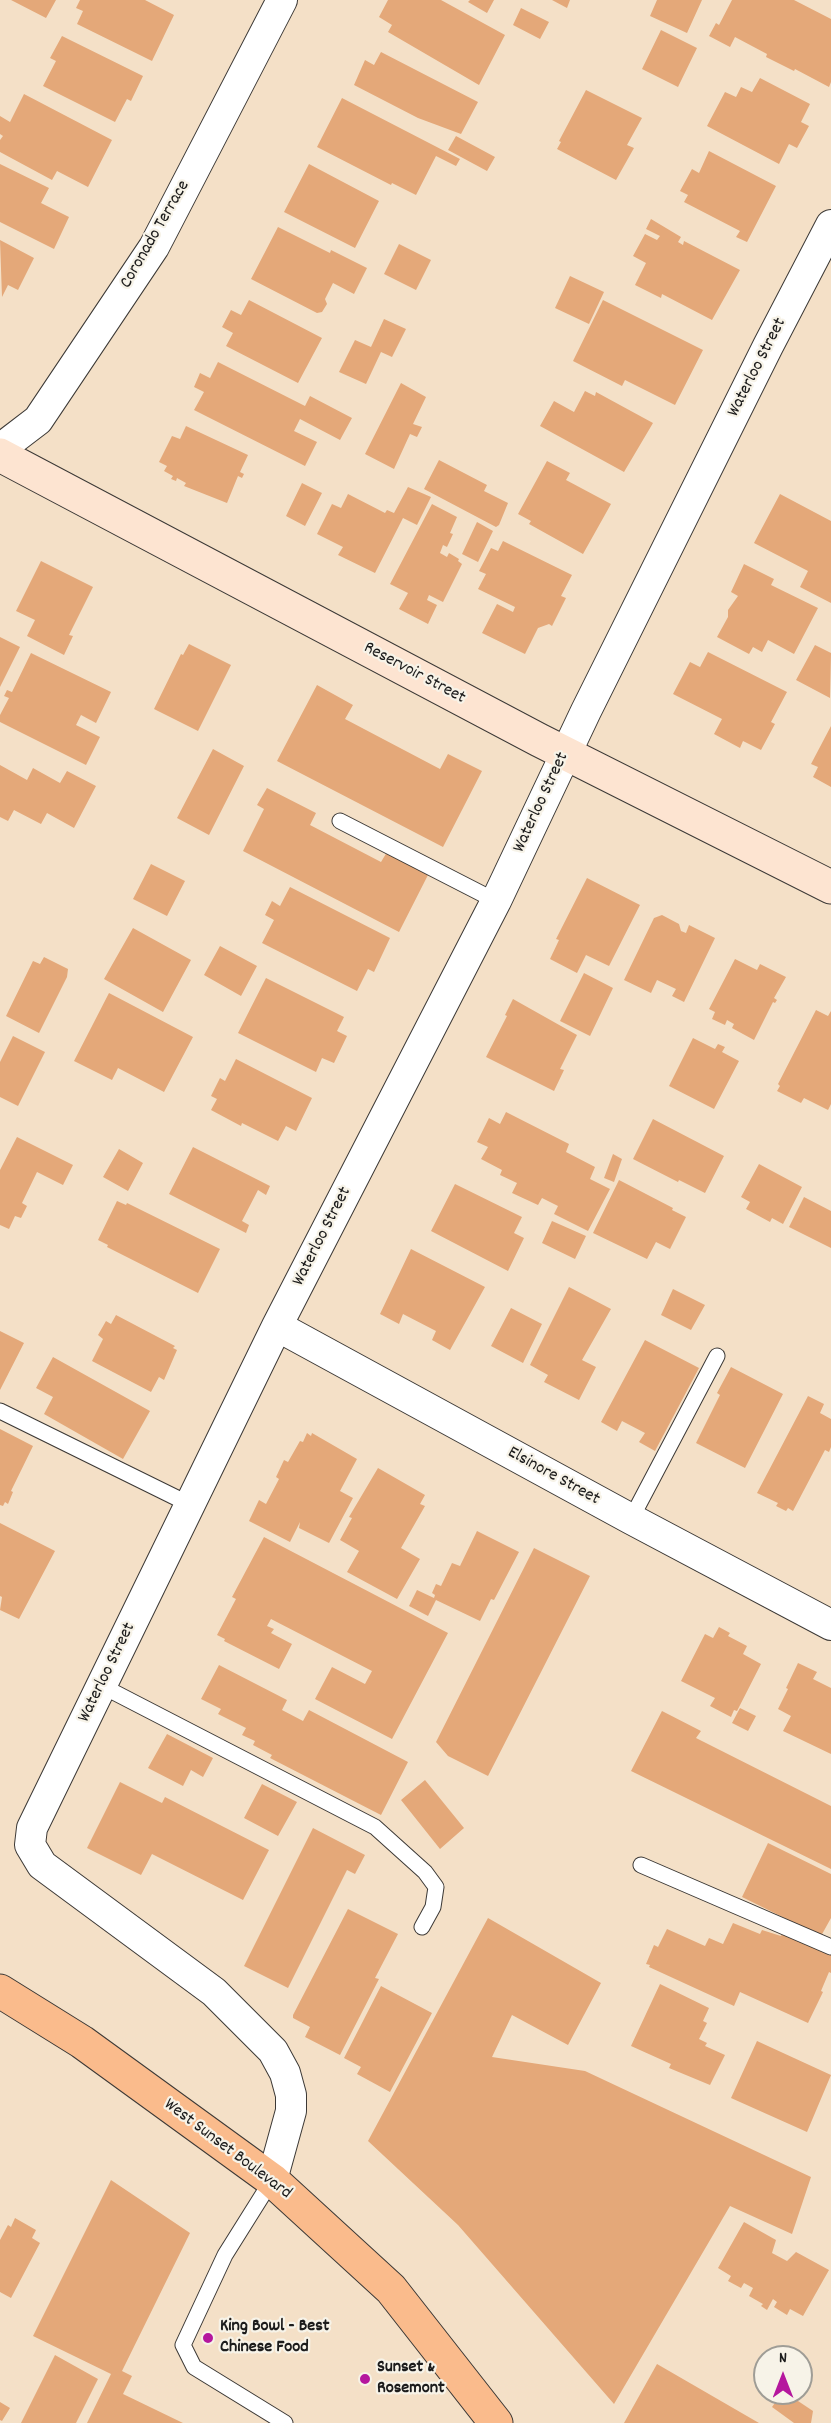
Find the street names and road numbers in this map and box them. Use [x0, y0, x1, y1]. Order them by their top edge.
street label: Coronado Terrace [116, 177, 196, 293]
street label: Waterloo Street [724, 315, 792, 421]
street label: Reservoir Street [359, 638, 469, 710]
street label: Waterloo Street [509, 749, 575, 857]
street label: Waterloo Street [289, 1184, 357, 1290]
street label: Elsinore Street [503, 1443, 603, 1511]
street label: Waterloo Street [75, 1620, 141, 1726]
street label: West Sunset Boulevard [159, 2095, 295, 2205]

